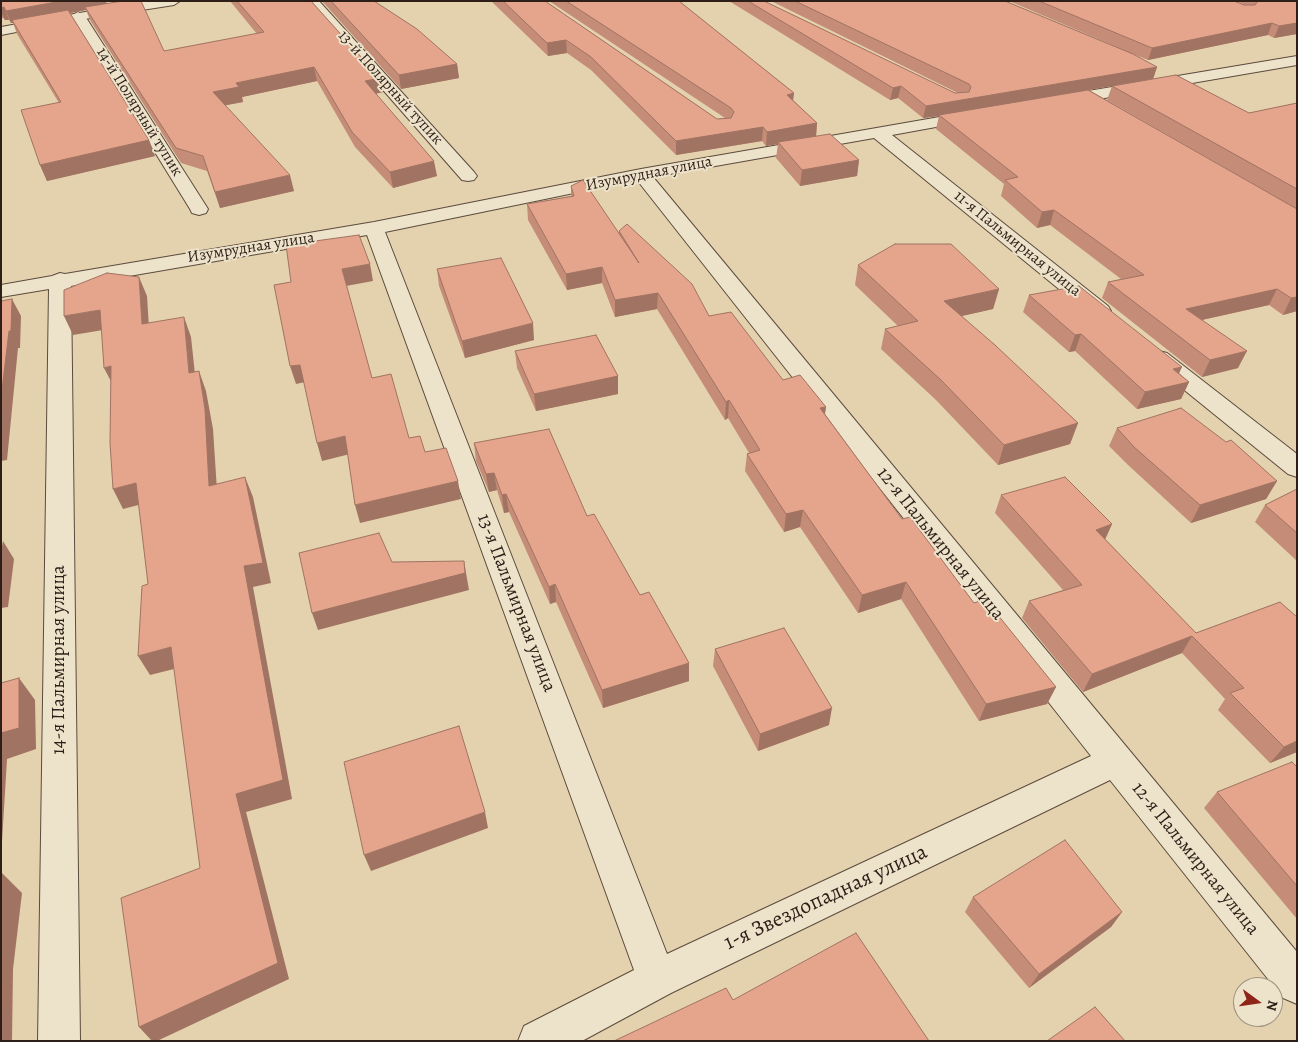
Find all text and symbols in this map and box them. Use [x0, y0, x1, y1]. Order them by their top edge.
street label: 13-й Полярный тупик [333, 27, 447, 149]
street label: 14-й Полярный тупик [92, 44, 186, 180]
street label: Изумрудная улица [584, 152, 714, 196]
street label: 11-я Пальмирная улица [950, 187, 1084, 301]
street label: Изумрудная улица [186, 228, 316, 268]
street label: 12-я Пальмирная улица [871, 463, 1009, 625]
street label: 13-я Пальмирная улица [472, 511, 560, 695]
street label: 14-я Пальмирная улица [48, 565, 70, 755]
street label: 12-я Пальмирная улица [1126, 778, 1264, 940]
street label: 1-я Звездопадная улица [720, 839, 932, 957]
north arrow [1233, 977, 1283, 1027]
text: N [1262, 998, 1283, 1013]

